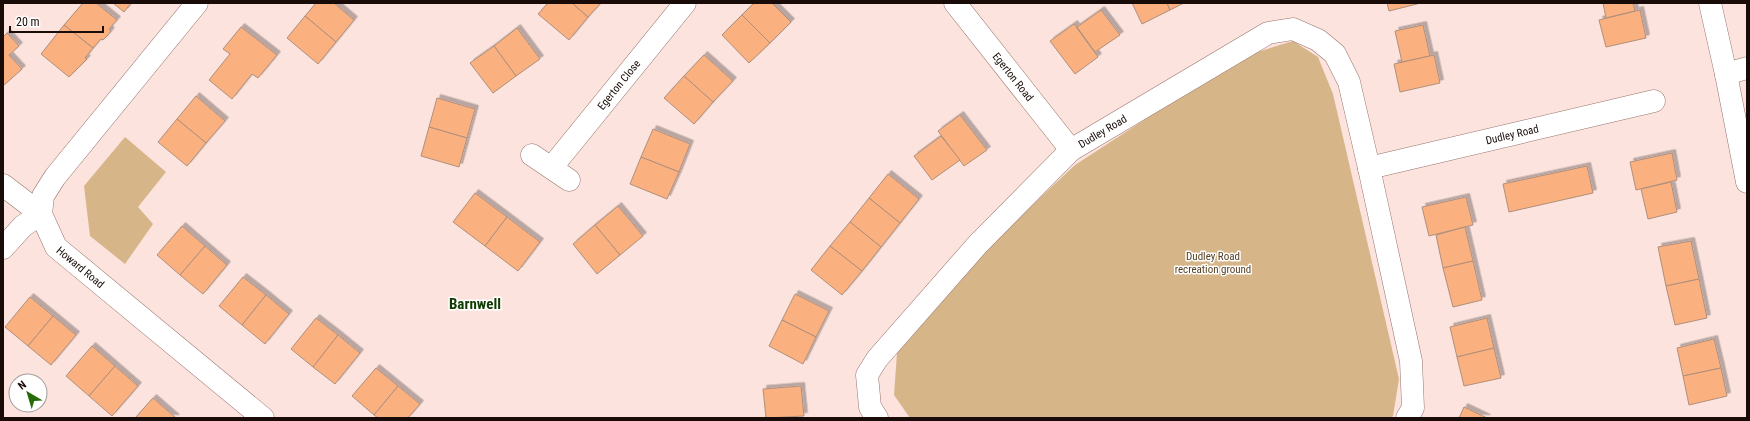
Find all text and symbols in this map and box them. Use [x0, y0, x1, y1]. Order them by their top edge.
scale bar [10, 8, 103, 34]
text: 20 m [16, 15, 40, 29]
street label: Egerton Road [990, 50, 1036, 104]
street label: Egerton Close [595, 57, 643, 113]
street label: Dudley Road [1076, 112, 1129, 151]
street label: Dudley Road [1484, 122, 1540, 147]
street label: Howard Road [53, 244, 107, 291]
park label: Dudley Road recreation ground [1175, 250, 1251, 276]
district label: Barnwell [449, 295, 501, 313]
north arrow [8, 373, 48, 413]
text: N [15, 378, 29, 393]

